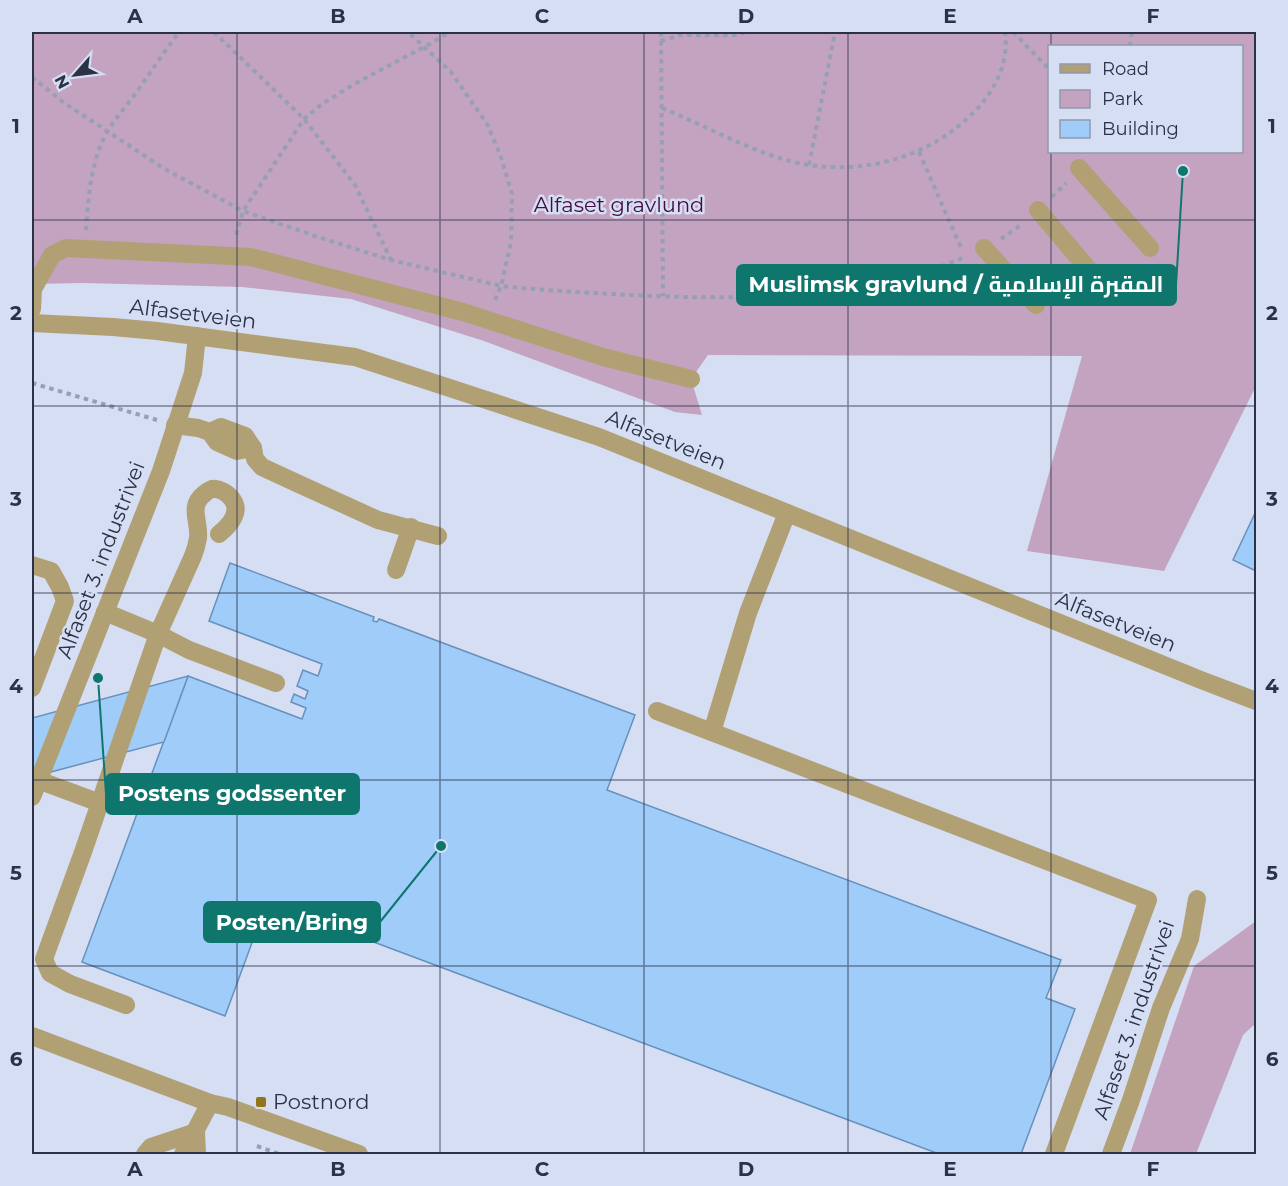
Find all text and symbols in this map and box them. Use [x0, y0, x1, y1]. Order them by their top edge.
text: A [126, 4, 143, 28]
text: B [330, 4, 346, 28]
text: C [535, 4, 550, 28]
text: D [738, 4, 754, 28]
text: E [943, 4, 957, 28]
text: F [1147, 4, 1160, 28]
north arrow [45, 45, 105, 105]
legend [1048, 45, 1243, 153]
text: Road [1102, 58, 1149, 80]
text: N [51, 72, 74, 92]
text: Park [1102, 88, 1143, 110]
text: 1 [12, 114, 20, 138]
text: 1 [1268, 114, 1276, 138]
text: Building [1102, 118, 1179, 140]
park label: Alfaset gravlund [534, 192, 704, 217]
callout: Muslimsk gravlund / المقبرة الإسلامية [737, 265, 1176, 305]
text: Muslimsk gravlund / المقبرة الإسلامية [749, 271, 1164, 299]
street label: Alfasetveien [128, 293, 258, 334]
text: 2 [10, 301, 22, 325]
text: 2 [1266, 301, 1278, 325]
street label: Alfasetveien [602, 404, 730, 475]
street label: Alfaset 3. industrivei [51, 458, 150, 662]
text: 3 [9, 487, 22, 511]
text: 3 [1265, 487, 1278, 511]
street label: Alfasetveien [1052, 586, 1180, 657]
text: 4 [9, 674, 23, 698]
text: 4 [1265, 674, 1279, 698]
callout: Postens godssenter [106, 774, 359, 814]
text: Postens godssenter [118, 780, 346, 807]
text: 5 [10, 861, 22, 885]
text: 5 [1266, 861, 1278, 885]
callout: Posten/Bring [204, 902, 380, 942]
text: Posten/Bring [216, 909, 368, 936]
street label: Alfaset 3. industrivei [1088, 917, 1179, 1123]
text: 6 [10, 1047, 23, 1071]
text: 6 [1266, 1047, 1279, 1071]
place label: Postnord [273, 1089, 370, 1114]
marker: Postnord [254, 1095, 268, 1109]
text: A [126, 1157, 143, 1181]
text: B [330, 1157, 346, 1181]
text: C [535, 1157, 550, 1181]
text: D [738, 1157, 754, 1181]
text: E [943, 1157, 957, 1181]
text: F [1147, 1157, 1160, 1181]

